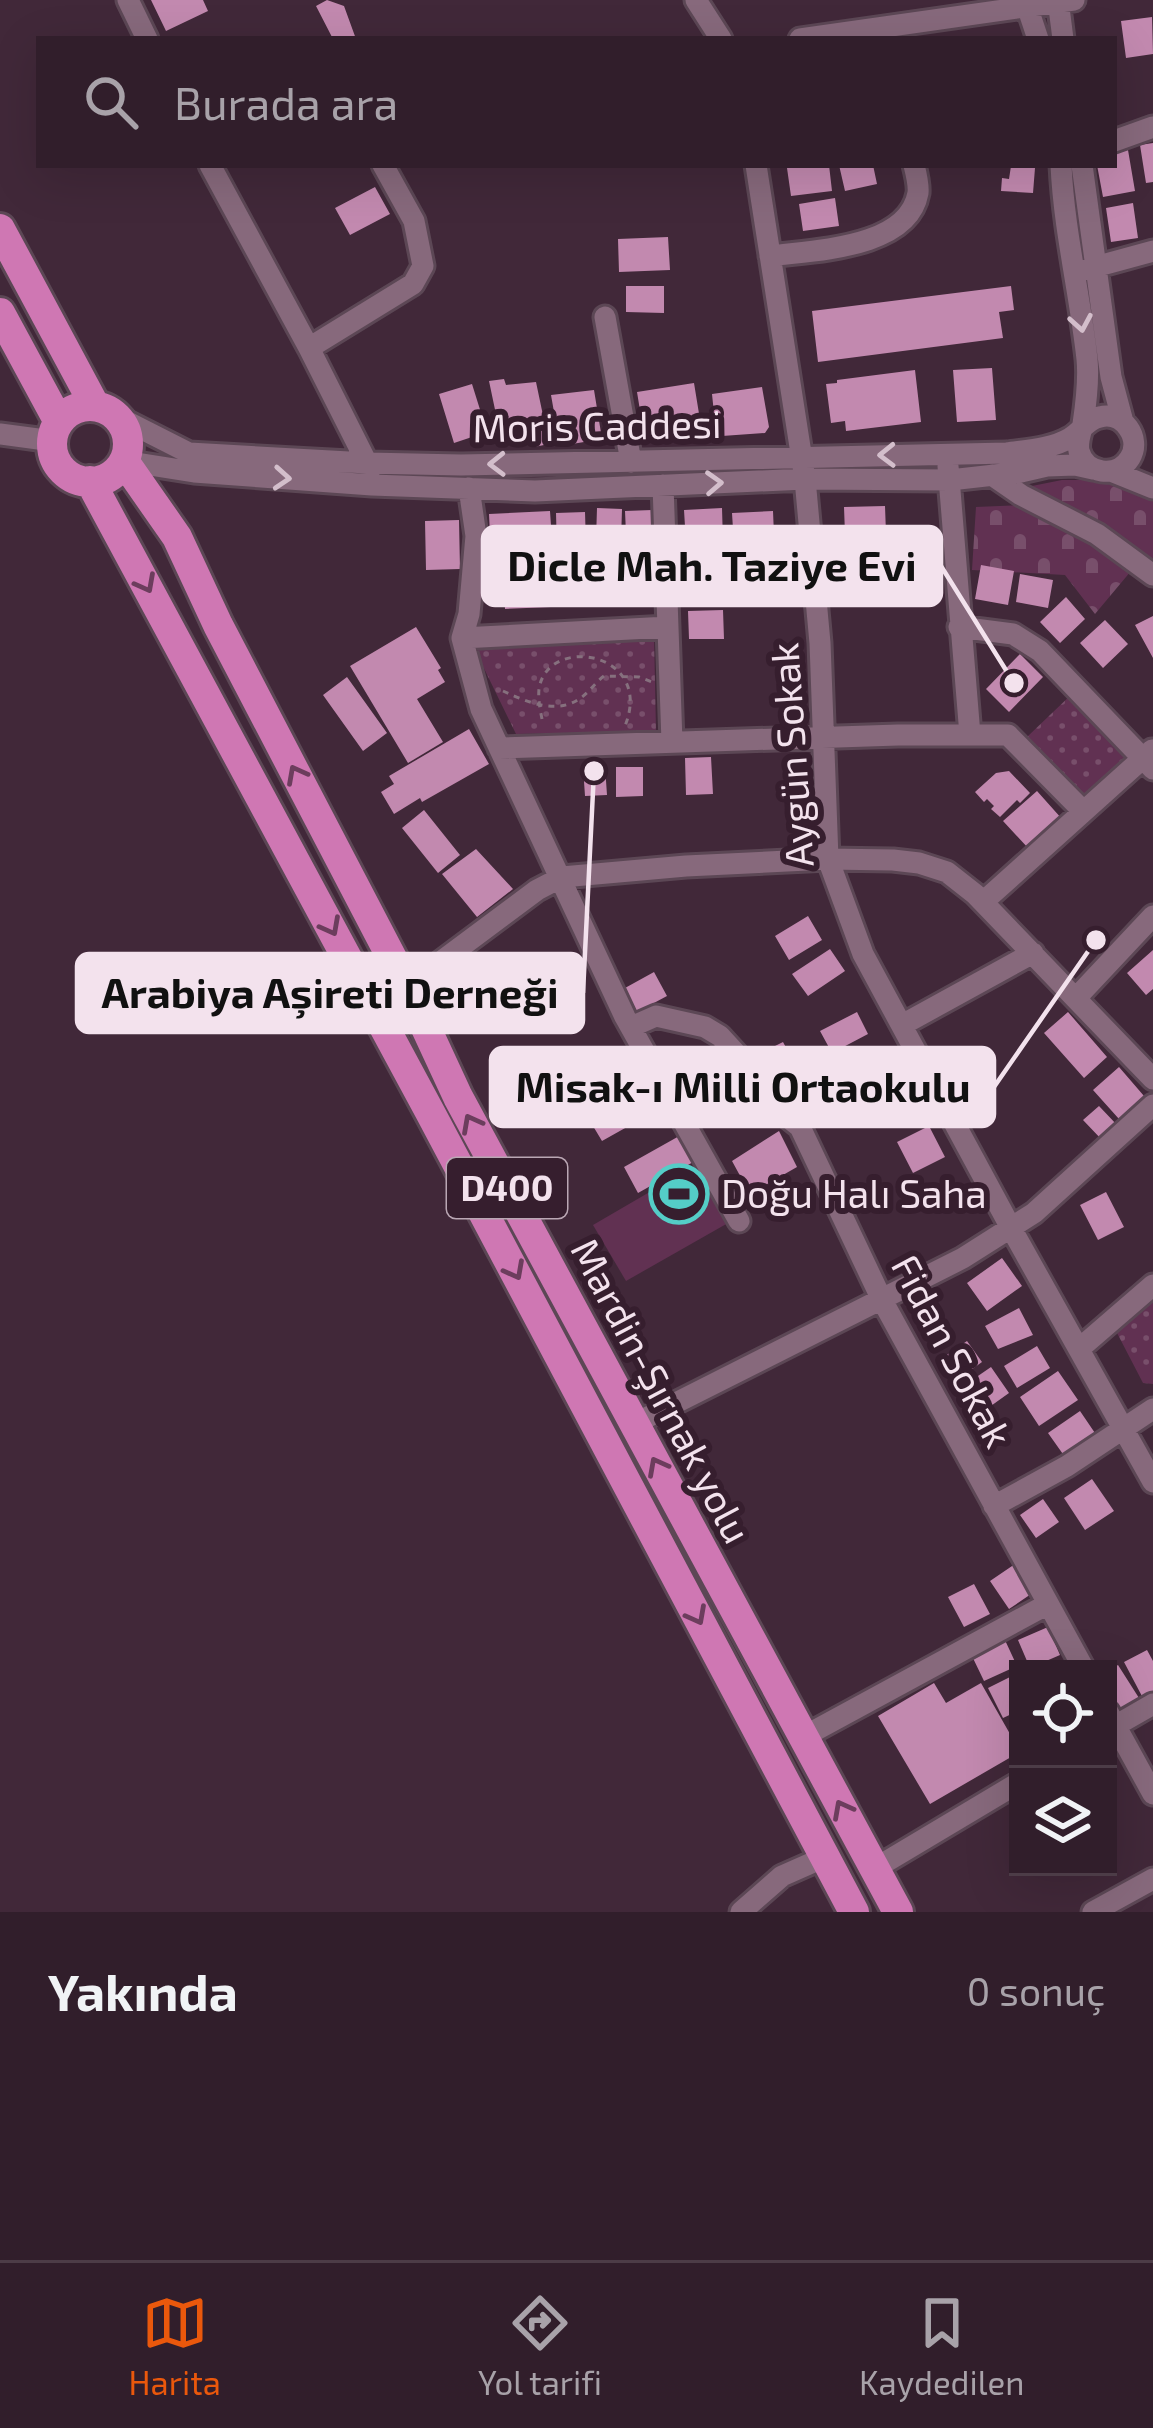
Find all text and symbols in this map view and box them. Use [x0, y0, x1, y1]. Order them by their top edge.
search box [36, 36, 1117, 168]
icon: search [78, 69, 144, 135]
text: Burada ara [174, 75, 398, 129]
one-way arrow [1067, 312, 1093, 332]
street label: Moris Caddesi [472, 399, 722, 450]
one-way arrow [877, 442, 896, 468]
one-way arrow [487, 451, 505, 477]
one-way arrow [273, 465, 292, 491]
one-way arrow [705, 470, 724, 496]
callout: Dicle Mah. Taziye Evi [483, 527, 941, 605]
text: Dicle Mah. Taziye Evi [507, 539, 917, 590]
one-way arrow [132, 572, 155, 593]
street label: Aygün Sokak [759, 641, 822, 869]
one-way arrow [288, 765, 311, 787]
one-way arrow [317, 915, 340, 936]
callout: Arabiya Aşireti Derneği [77, 954, 583, 1032]
text: Arabiya Aşireti Derneği [101, 966, 559, 1019]
callout: Misak-ı Milli Ortaokulu [491, 1048, 994, 1126]
text: Misak-ı Milli Ortaokulu [515, 1060, 971, 1110]
one-way arrow [463, 1113, 486, 1135]
road number: D400 [447, 1158, 567, 1218]
sports icon: Doğu Halı Saha [648, 1163, 710, 1225]
place label: Doğu Halı Saha [721, 1169, 987, 1216]
street label: Mardin-Şırnak yolu [561, 1230, 762, 1551]
street label: Fidan Sokak [883, 1246, 1024, 1455]
one-way arrow [501, 1259, 524, 1280]
one-way arrow [648, 1457, 671, 1479]
one-way arrow [683, 1604, 706, 1625]
map controls [1009, 1660, 1117, 1876]
button: locate [1009, 1660, 1117, 1768]
button: layers [1009, 1768, 1117, 1876]
one-way arrow [833, 1801, 856, 1822]
text: Yakında [48, 1960, 238, 2021]
text: 0 sonuç [967, 1967, 1105, 2014]
tab: Harita [129, 2290, 221, 2402]
tab: Yol tarifi [478, 2290, 602, 2402]
tab: Kaydedilen [859, 2290, 1024, 2402]

